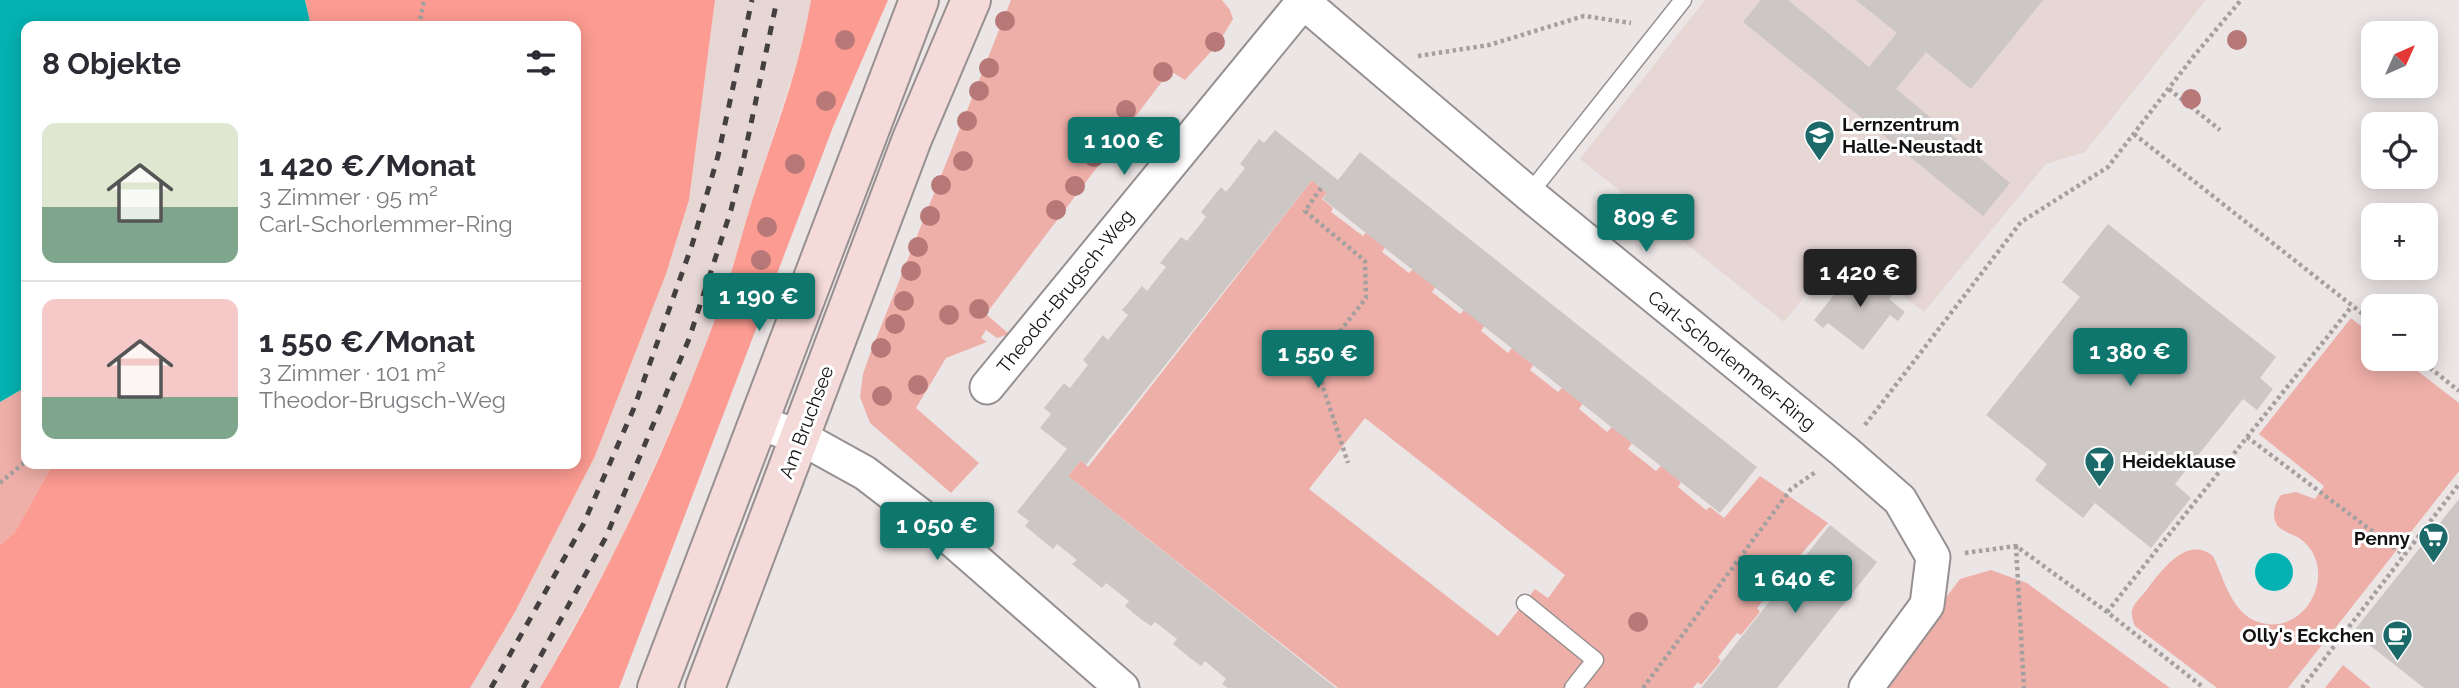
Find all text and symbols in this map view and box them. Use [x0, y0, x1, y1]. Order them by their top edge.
north arrow [2361, 21, 2438, 98]
map controls [2361, 21, 2438, 371]
icon: filters [522, 44, 560, 82]
text: 8 Objekte [42, 46, 181, 81]
button: locate [2361, 112, 2438, 189]
place label: Lernzentrum Halle-Neustadt [1842, 113, 1984, 157]
pin: 1 100 € [1059, 118, 1189, 177]
school or university icon: Lernzentrum Halle-Neustadt [1802, 118, 1836, 162]
text: 1 100 € [1084, 126, 1164, 153]
text: 1 420 €/Monat [259, 148, 476, 183]
icon: home [98, 151, 182, 235]
text: 3 Zimmer · 95 m² [259, 183, 438, 210]
pin: 809 € [1597, 194, 1695, 254]
text: 809 € [1613, 203, 1679, 230]
button: + [2361, 203, 2438, 280]
street label: Theodor-Brugsch-Weg [992, 205, 1138, 377]
text: Carl-Schorlemmer-Ring [259, 210, 513, 237]
pin: 1 420 € [1795, 250, 1925, 309]
text: 1 420 € [1820, 258, 1900, 285]
pin: 1 190 € [694, 274, 824, 333]
text: 1 190 € [719, 282, 799, 309]
street label: Carl-Schorlemmer-Ring [1644, 286, 1820, 434]
button: − [2361, 294, 2438, 371]
text: 1 550 €/Monat [259, 324, 475, 359]
icon: home [98, 327, 182, 411]
pin: 1 380 € [2065, 328, 2195, 388]
pin: 1 550 € [1253, 330, 1383, 390]
text: 1 380 € [2089, 337, 2171, 364]
text: 1 550 € [1278, 339, 1358, 366]
text: 3 Zimmer · 101 m² [259, 359, 446, 386]
street label: Am Bruchsee [774, 363, 838, 481]
text: Theodor-Brugsch-Weg [259, 386, 506, 413]
bar icon: Heideklause [2082, 444, 2116, 488]
place label: Heideklause [2122, 450, 2236, 472]
pin: 1 050 € [872, 503, 1002, 562]
text: 1 050 € [896, 511, 978, 538]
supermarket icon: Penny [2416, 521, 2450, 565]
place label: Penny [2354, 527, 2411, 549]
pin: 1 640 € [1730, 556, 1860, 615]
text: 1 640 € [1754, 564, 1836, 591]
cafe icon: Olly's Eckchen [2380, 618, 2414, 662]
place label: Olly's Eckchen [2242, 624, 2374, 646]

